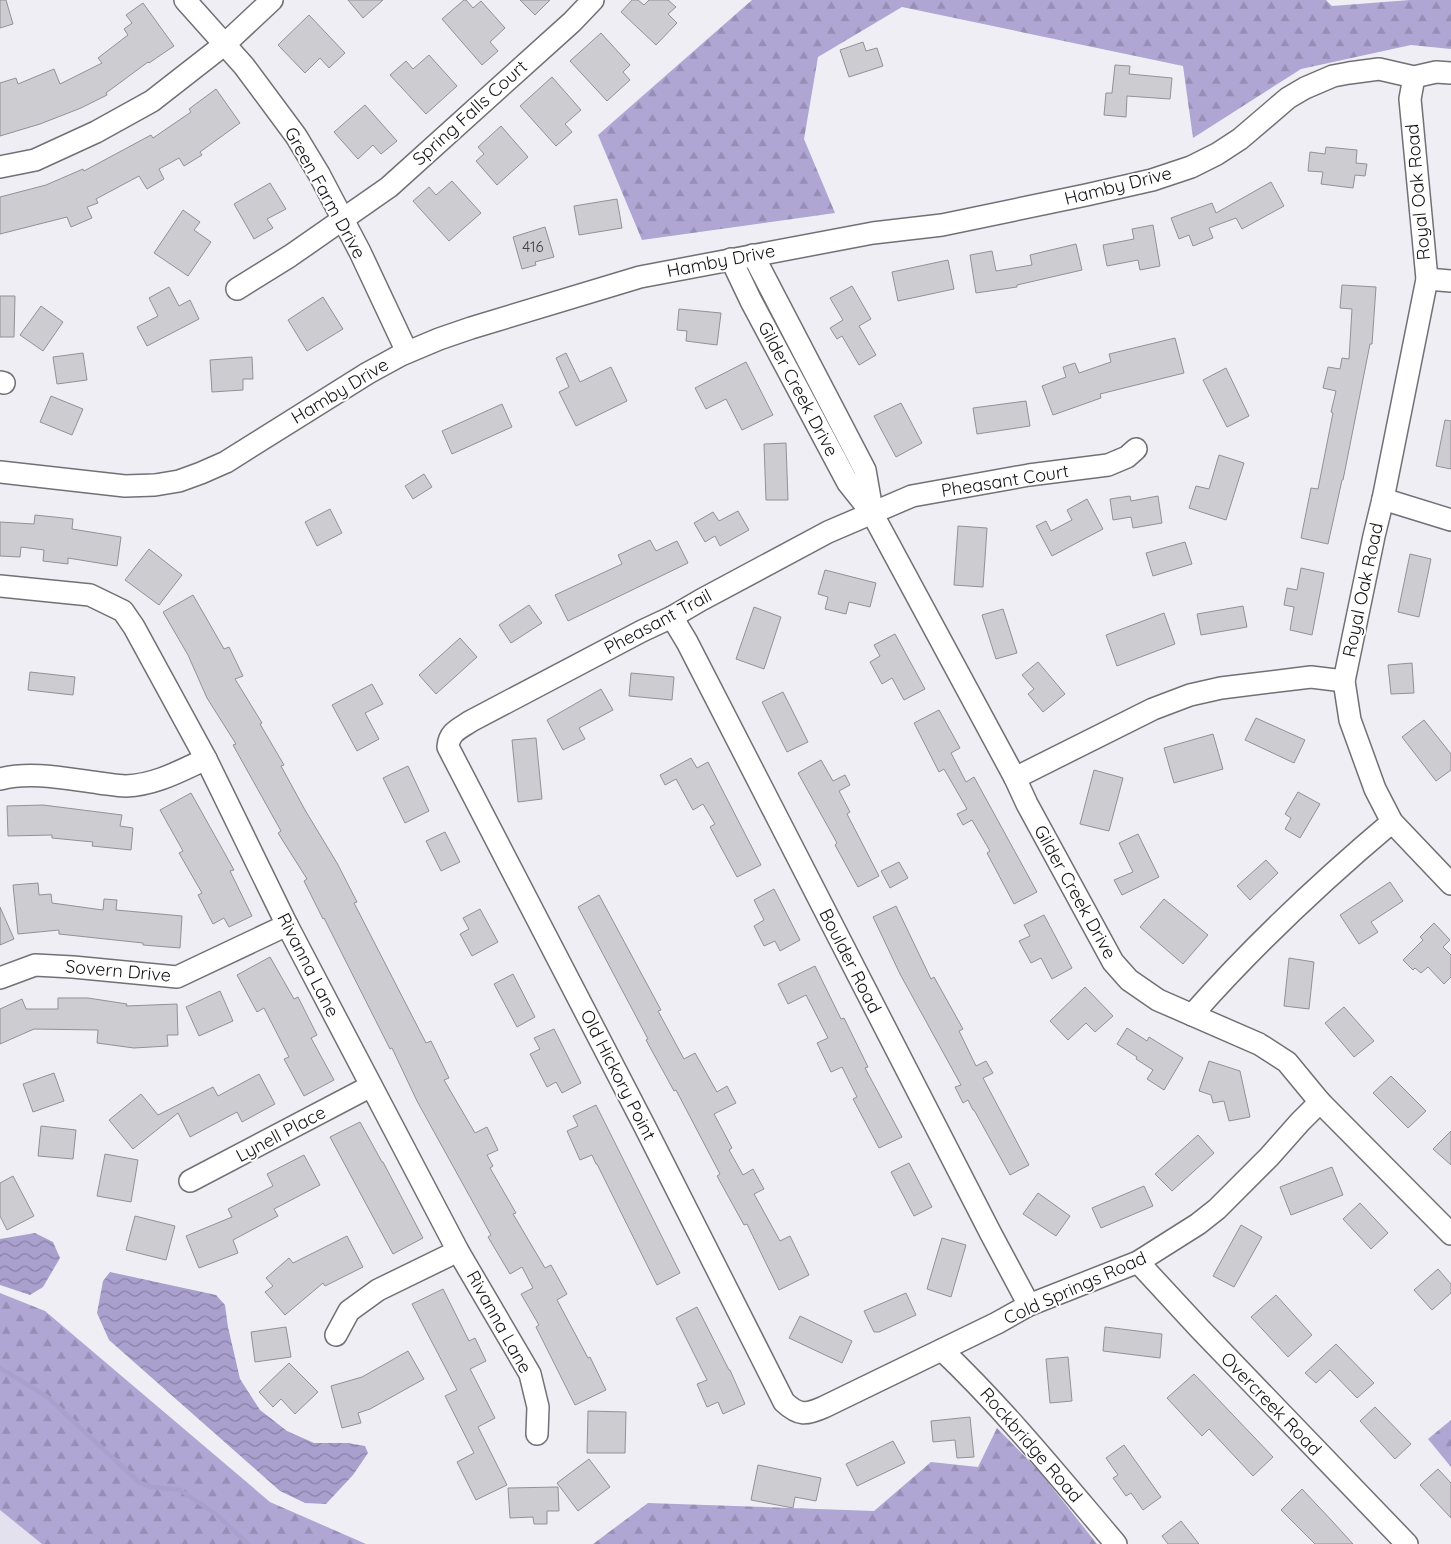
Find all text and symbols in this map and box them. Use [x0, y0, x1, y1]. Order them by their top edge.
street label: Spring Falls Court [407, 55, 532, 170]
street label: Green Farm Drive [280, 123, 371, 263]
street label: Royal Oak Road [1400, 123, 1435, 261]
street label: Hamby Drive [1062, 161, 1174, 210]
house number: 416 [522, 237, 544, 256]
street label: Hamby Drive [665, 239, 777, 282]
street label: Gilder Creek Drive [753, 317, 844, 460]
street label: Hamby Drive [287, 352, 393, 429]
street label: Pheasant Court [939, 459, 1070, 502]
street label: Royal Oak Road [1337, 521, 1388, 659]
street label: Pheasant Trail [600, 584, 715, 660]
street label: Gilder Creek Drive [1029, 821, 1122, 963]
street label: Boulder Road [814, 905, 887, 1017]
street label: Rivanna Lane [272, 909, 345, 1021]
street label: Sovern Drive [64, 954, 172, 987]
street label: Old Hickory Point [576, 1006, 661, 1144]
street label: Lynell Place [232, 1100, 330, 1167]
street label: Cold Springs Road [1000, 1246, 1150, 1329]
street label: Rivanna Lane [462, 1266, 537, 1377]
street label: Overcreek Road [1216, 1347, 1327, 1460]
street label: Rockbridge Road [975, 1382, 1088, 1507]

